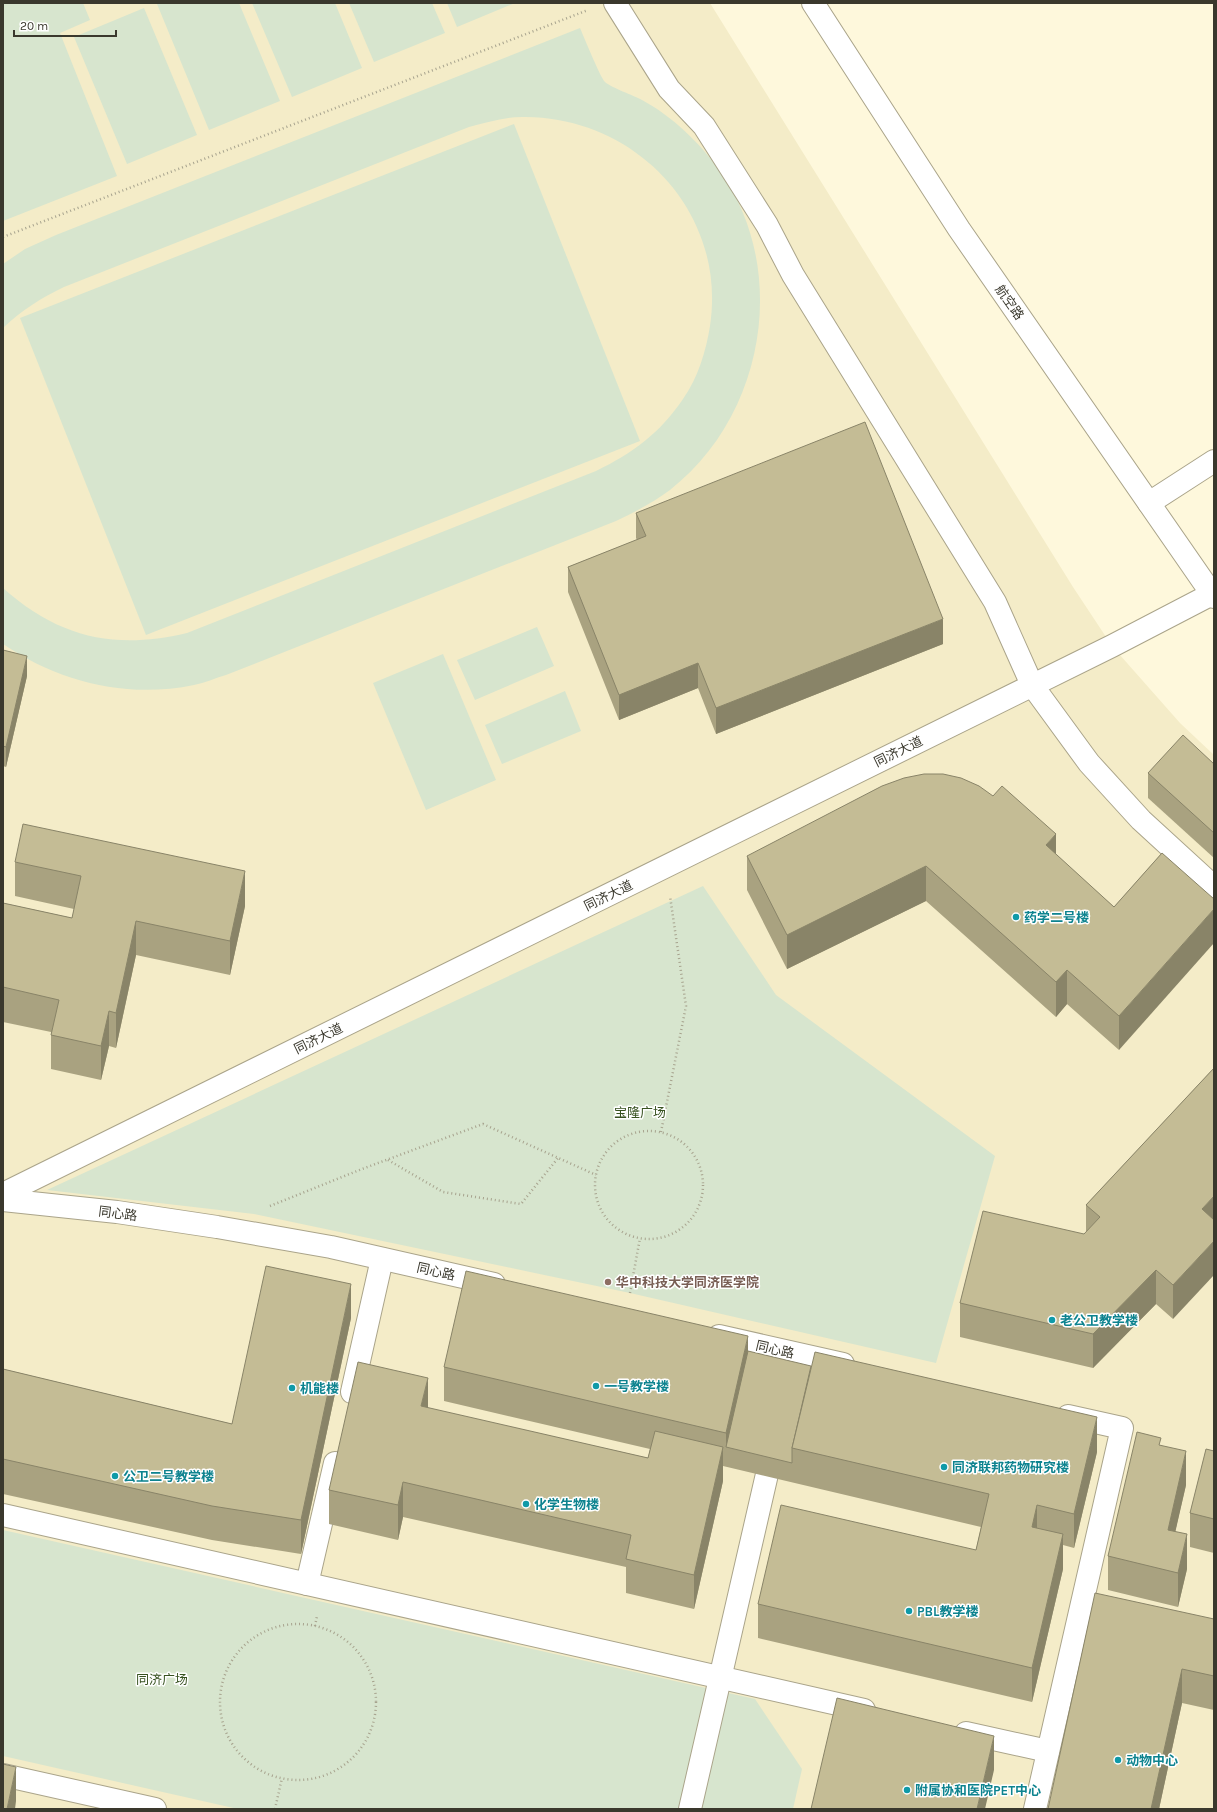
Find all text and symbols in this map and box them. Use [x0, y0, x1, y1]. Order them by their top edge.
scale bar [14, 12, 116, 38]
text: 20 m [20, 19, 48, 33]
street label: 航空路 [992, 282, 1027, 323]
street label: 同济大道 [872, 733, 925, 770]
street label: 同济大道 [582, 877, 635, 914]
place label: 药学二号楼 [1024, 910, 1089, 925]
marker: 药学二号楼 [1011, 912, 1021, 922]
street label: 同济大道 [292, 1020, 345, 1057]
park label: 宝隆广场 [614, 1105, 666, 1120]
street label: 同心路 [98, 1204, 138, 1223]
street label: 同心路 [415, 1260, 457, 1283]
place label: 华中科技大学同济医学院 [616, 1275, 759, 1290]
marker: 华中科技大学同济医学院 [603, 1277, 613, 1287]
place label: 老公卫教学楼 [1060, 1313, 1138, 1328]
marker: 老公卫教学楼 [1047, 1315, 1057, 1325]
street label: 同心路 [754, 1338, 796, 1361]
place label: 一号教学楼 [604, 1379, 669, 1394]
place label: 机能楼 [300, 1381, 339, 1396]
marker: 一号教学楼 [591, 1381, 601, 1391]
marker: 机能楼 [287, 1383, 297, 1393]
place label: 同济联邦药物研究楼 [952, 1460, 1069, 1475]
marker: 同济联邦药物研究楼 [939, 1462, 949, 1472]
place label: 公卫二号教学楼 [123, 1469, 214, 1484]
marker: 公卫二号教学楼 [110, 1471, 120, 1481]
place label: 化学生物楼 [534, 1497, 599, 1512]
marker: 化学生物楼 [521, 1499, 531, 1509]
place label: PBL教学楼 [917, 1604, 978, 1619]
marker: PBL教学楼 [904, 1606, 914, 1616]
park label: 同济广场 [136, 1672, 188, 1687]
place label: 动物中心 [1126, 1753, 1178, 1768]
marker: 动物中心 [1113, 1755, 1123, 1765]
place label: 附属协和医院PET中心 [915, 1783, 1041, 1798]
marker: 附属协和医院PET中心 [902, 1785, 912, 1795]

